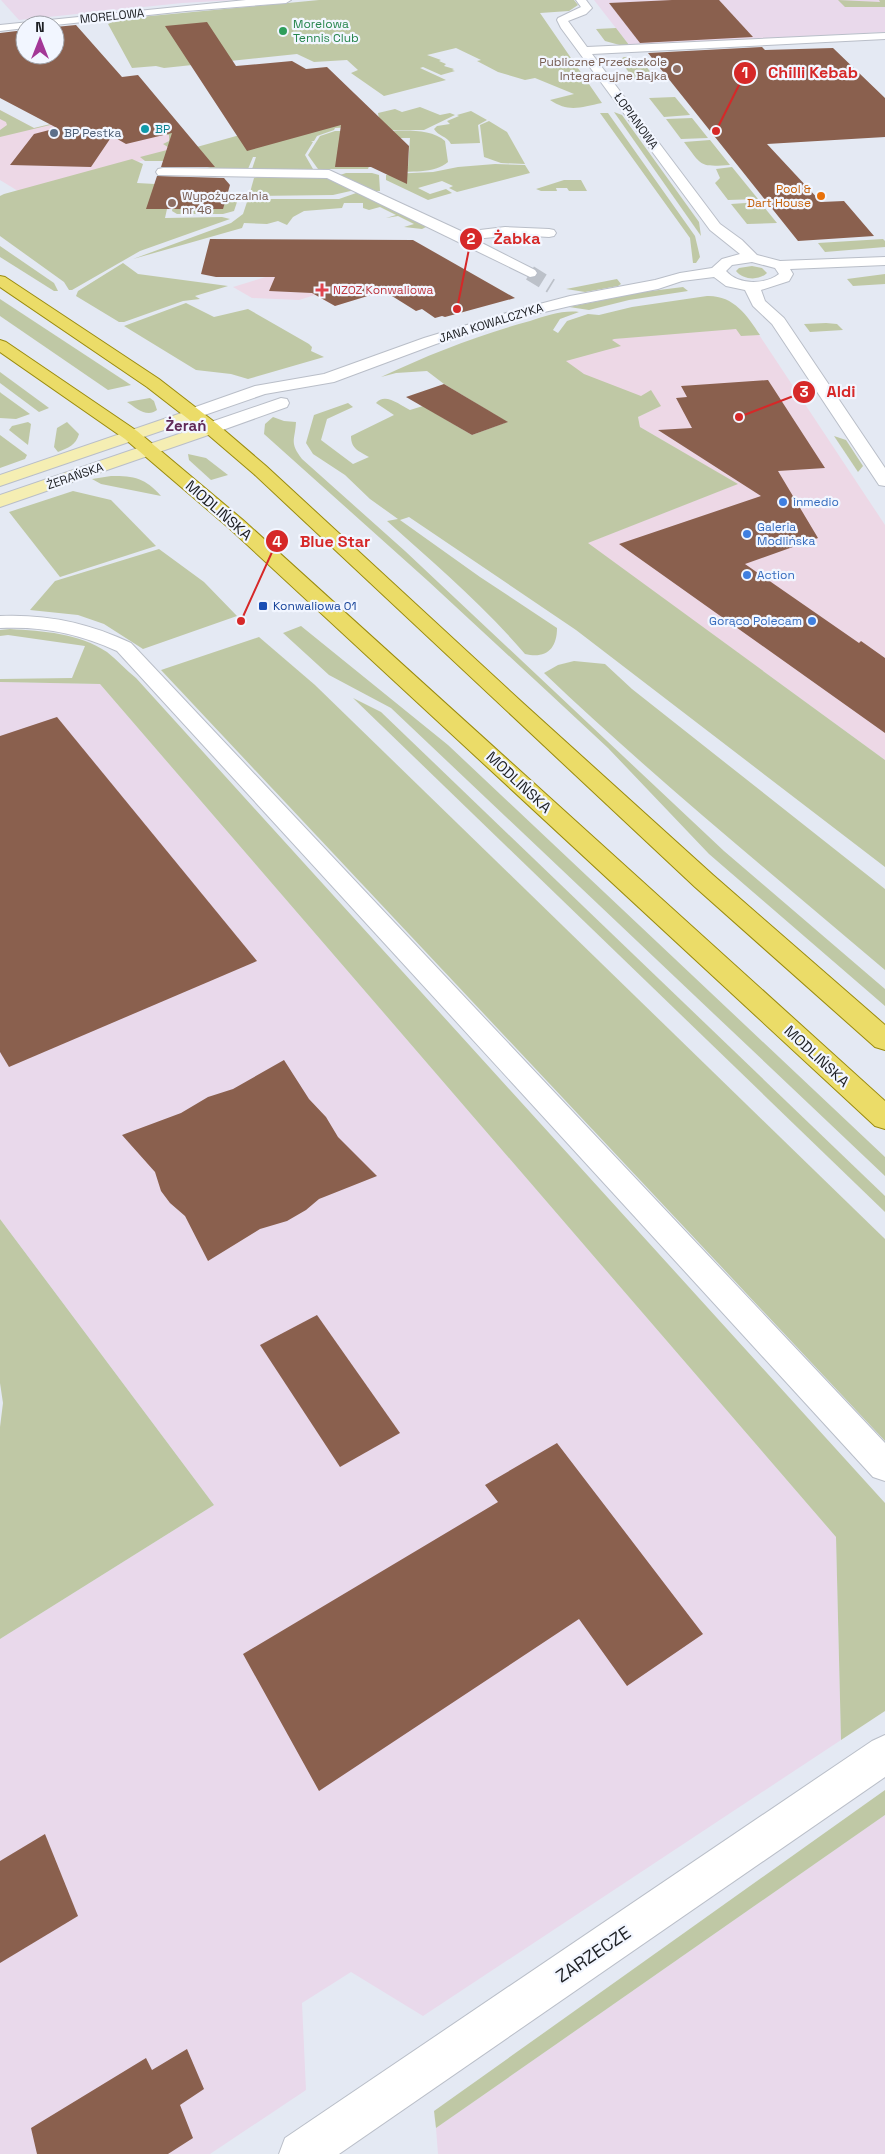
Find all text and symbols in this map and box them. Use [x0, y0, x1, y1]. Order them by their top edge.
street label: MORELOWA [79, 5, 145, 27]
north arrow [15, 15, 65, 65]
place label: Morelowa Tennis Club [293, 16, 359, 46]
text: N [35, 18, 45, 36]
marker: Morelowa Tennis Club [277, 25, 289, 37]
place label: Publiczne Przedszkole Integracyjne Bajka [539, 54, 667, 84]
callout: Chilli Kebab [733, 57, 868, 88]
text: Chilli Kebab [768, 62, 858, 83]
marker: Publiczne Przedszkole Integracyjne Bajka [671, 63, 683, 75]
text: 1 [742, 63, 748, 82]
street label: ŁOPIANOWA [610, 89, 662, 153]
place label: BP [155, 121, 170, 137]
marker: BP [139, 123, 151, 135]
place label: BP Pestka [64, 125, 121, 141]
marker: BP Pestka [48, 127, 60, 139]
place label: Pool & Dart House [747, 181, 811, 211]
place label: Wypożyczalnia nr 46 [182, 188, 269, 218]
marker: Pool & Dart House [815, 190, 827, 202]
marker: Wypożyczalnia nr 46 [166, 197, 178, 209]
callout: Żabka [458, 223, 550, 254]
text: Żabka [494, 228, 540, 249]
text: 2 [467, 229, 476, 248]
place label: NZOZ Konwaliowa [333, 282, 433, 298]
marker: NZOZ Konwaliowa [315, 283, 329, 297]
street label: JANA KOWALCZYKA [437, 299, 546, 347]
callout: Aldi [792, 376, 865, 407]
text: Aldi [827, 381, 855, 402]
text: 3 [799, 382, 809, 401]
district label: Żerań [166, 416, 206, 435]
street label: ŻERAŃSKA [44, 459, 106, 493]
street label: MODLIŃSKA [182, 476, 257, 544]
place label: inmedio [793, 494, 839, 510]
marker: inmedio [777, 496, 789, 508]
place label: Galeria Modlińska [757, 519, 815, 549]
callout: Blue Star [264, 526, 380, 557]
marker: Galeria Modlińska [741, 528, 753, 540]
text: Blue Star [300, 531, 370, 552]
text: 4 [272, 532, 282, 551]
place label: Action [757, 567, 795, 583]
marker: Action [741, 569, 753, 581]
place label: Konwaliowa 01 [273, 598, 357, 614]
marker: Konwaliowa 01 [257, 600, 269, 612]
place label: Gorąco Polecam [709, 613, 802, 629]
marker: Gorąco Polecam [806, 615, 818, 627]
street label: MODLIŃSKA [482, 747, 556, 817]
street label: MODLIŃSKA [780, 1021, 854, 1091]
street label: ZARZECZE [551, 1921, 635, 1987]

